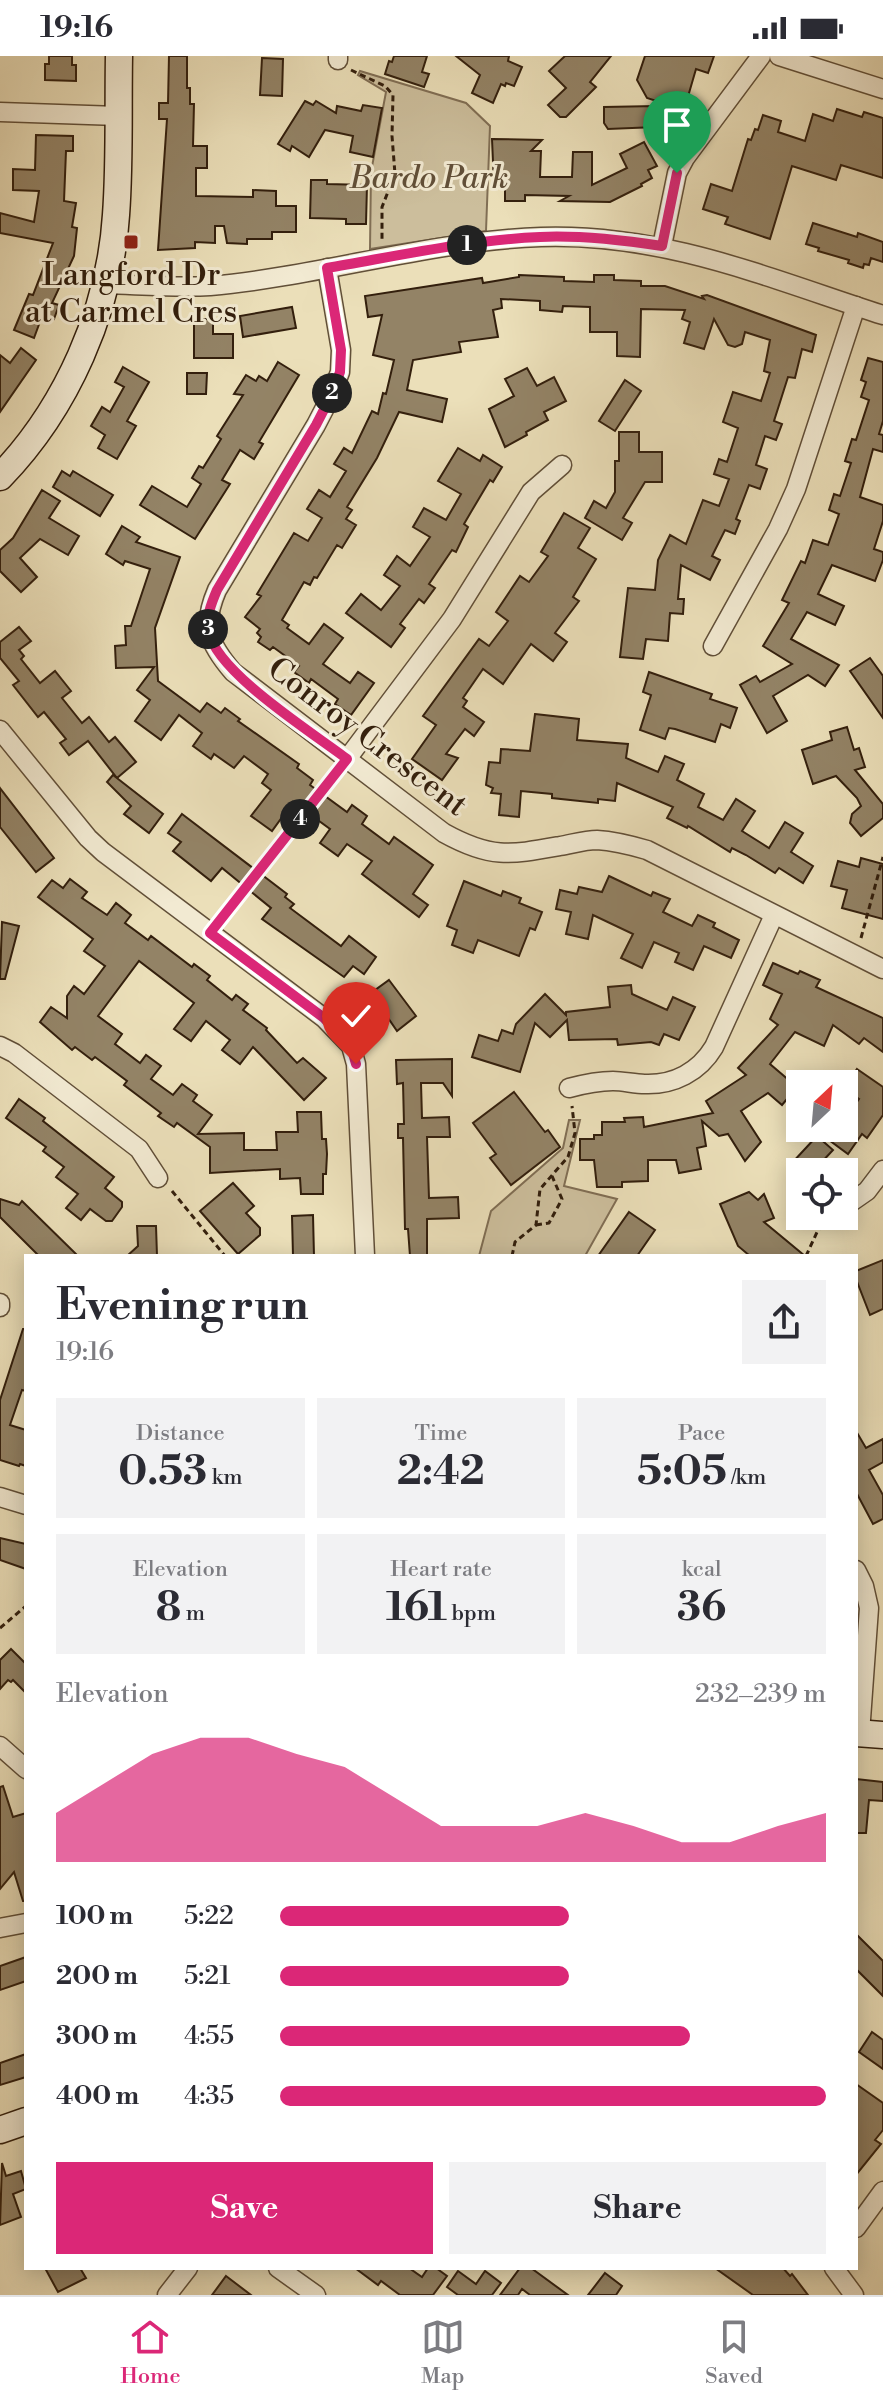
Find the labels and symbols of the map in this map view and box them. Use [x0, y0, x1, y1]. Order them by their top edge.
pin [643, 91, 711, 173]
park label: Bardo Park [349, 158, 508, 198]
pin: 1 [447, 225, 487, 265]
marker: Langford Dr at Carmel Cres [122, 233, 140, 251]
place label: Langford Dr at Carmel Cres [25, 255, 237, 332]
pin: 2 [312, 373, 352, 413]
pin: 3 [188, 609, 228, 649]
street label: Conroy Crescent [259, 648, 475, 825]
pin: 4 [280, 799, 320, 839]
pin [322, 982, 390, 1064]
north arrow [786, 1070, 858, 1142]

